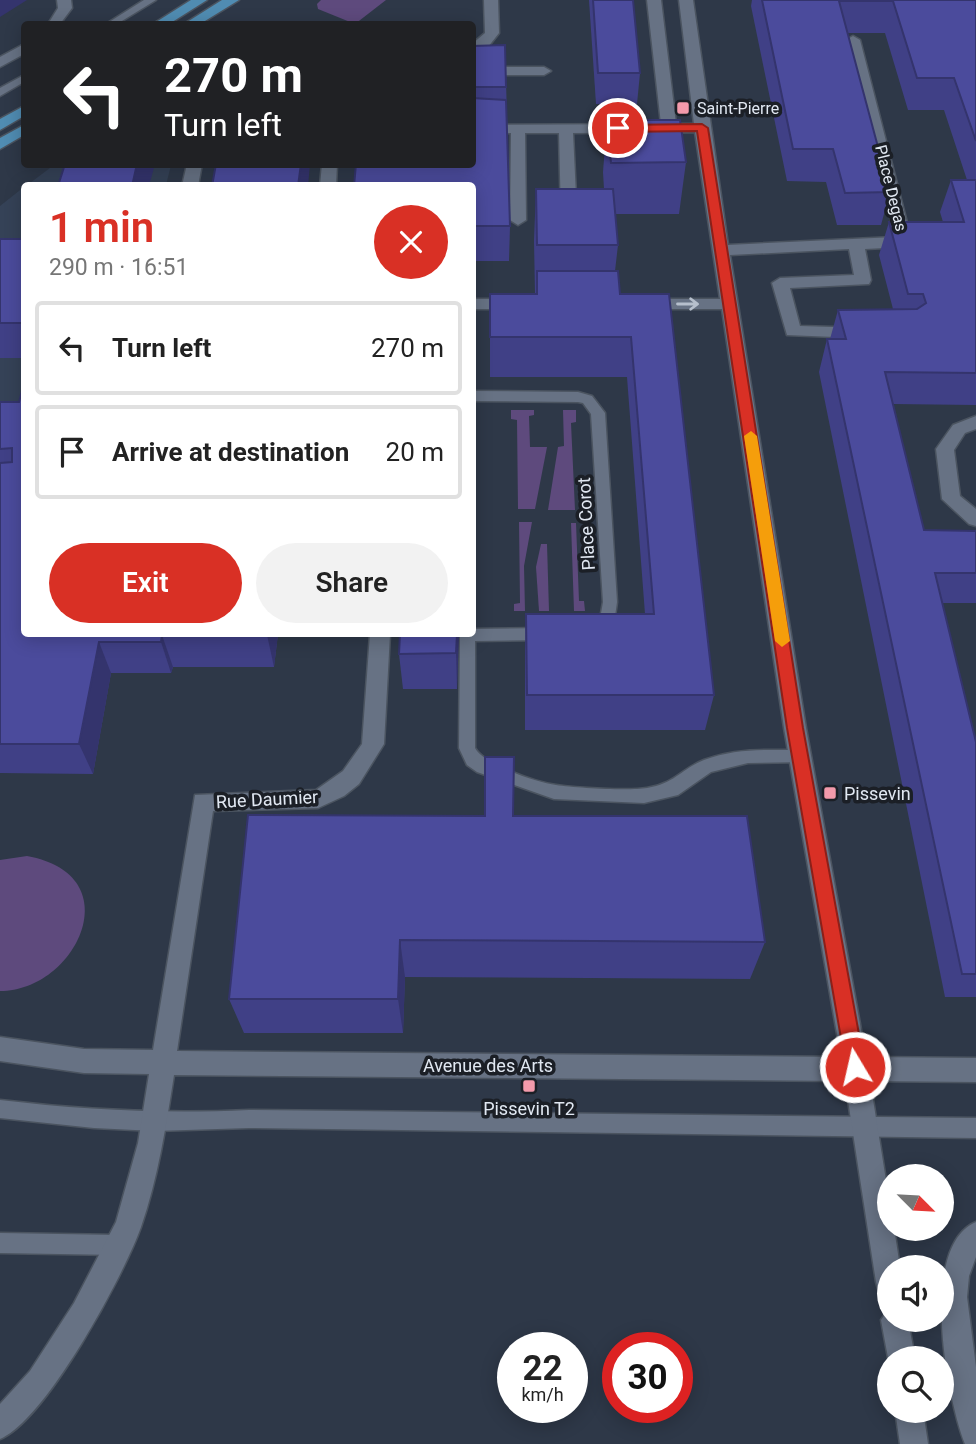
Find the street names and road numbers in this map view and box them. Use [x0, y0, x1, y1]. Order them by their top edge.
street label: Place Degas [871, 143, 911, 233]
street label: Place Corot [573, 477, 599, 571]
street label: Rue Daumier [215, 786, 319, 812]
street label: Avenue des Arts [423, 1055, 553, 1076]

